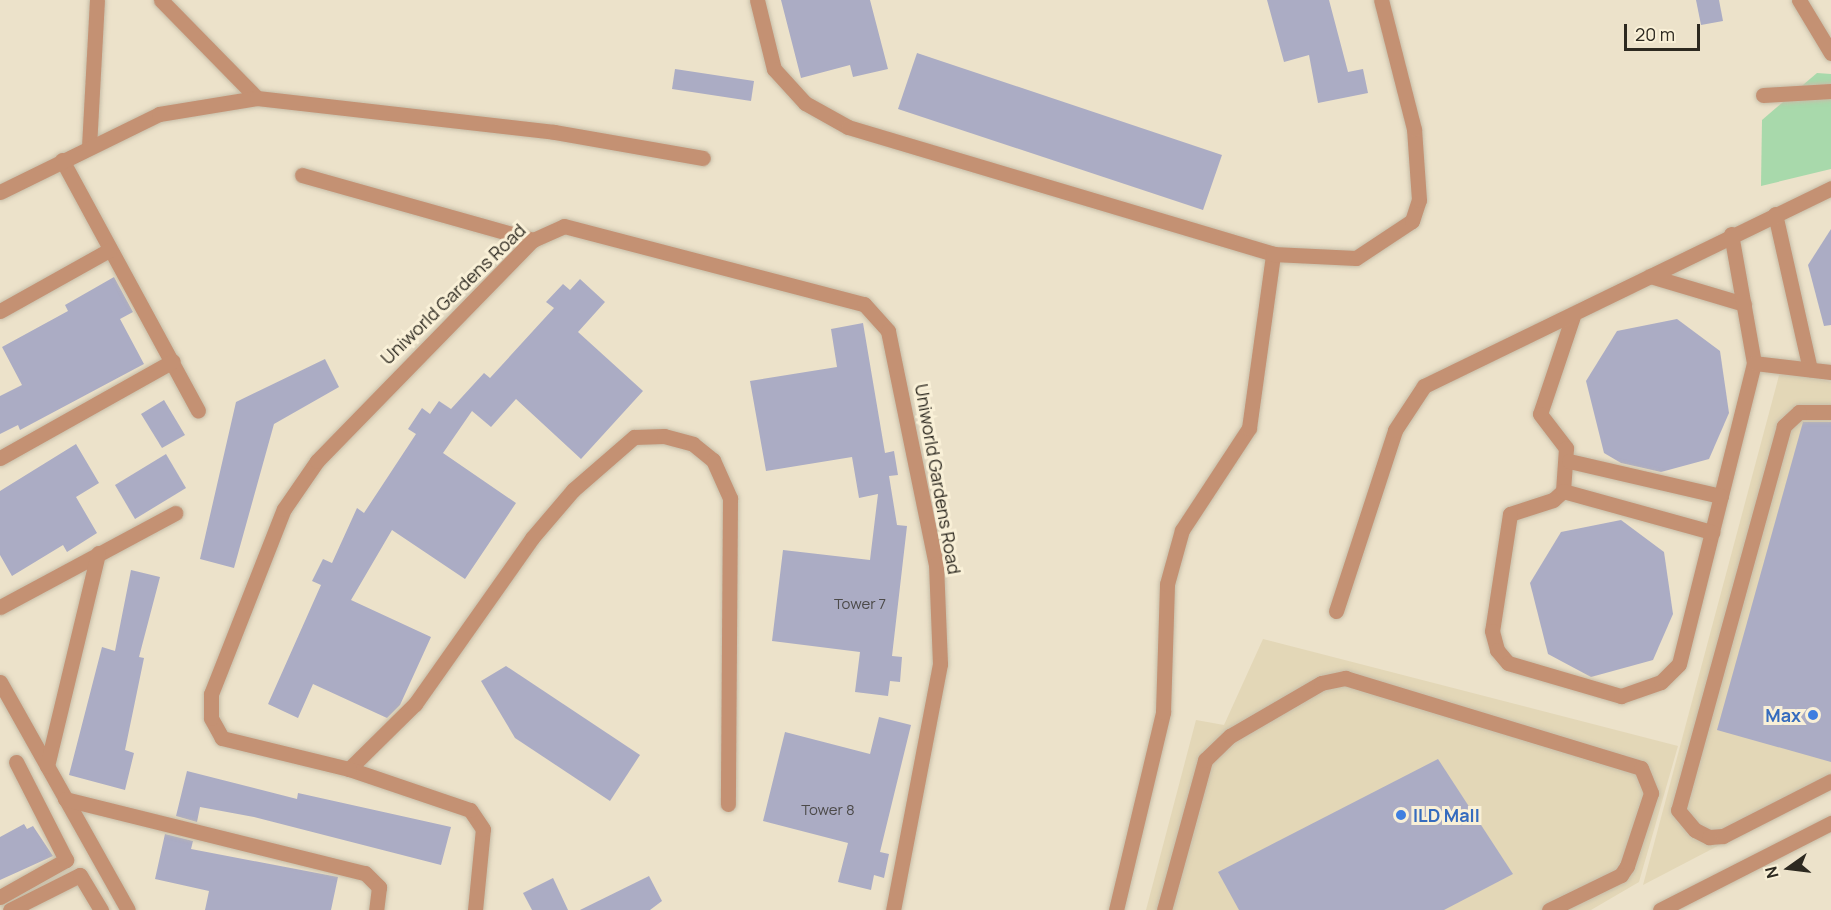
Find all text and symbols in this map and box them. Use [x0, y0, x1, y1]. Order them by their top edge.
scale bar [1627, 12, 1704, 50]
text: 20 m [1635, 22, 1675, 46]
street label: Uniworld Gardens Road [376, 219, 530, 369]
street label: Uniworld Gardens Road [911, 382, 965, 576]
house number: Tower 7 [834, 595, 886, 613]
place label: Max [1765, 704, 1801, 726]
marker: Max [1806, 708, 1820, 722]
house number: Tower 8 [801, 801, 855, 819]
place label: ILD Mall [1413, 804, 1480, 826]
marker: ILD Mall [1394, 808, 1408, 822]
north arrow [1759, 838, 1819, 898]
text: N [1759, 864, 1784, 881]

